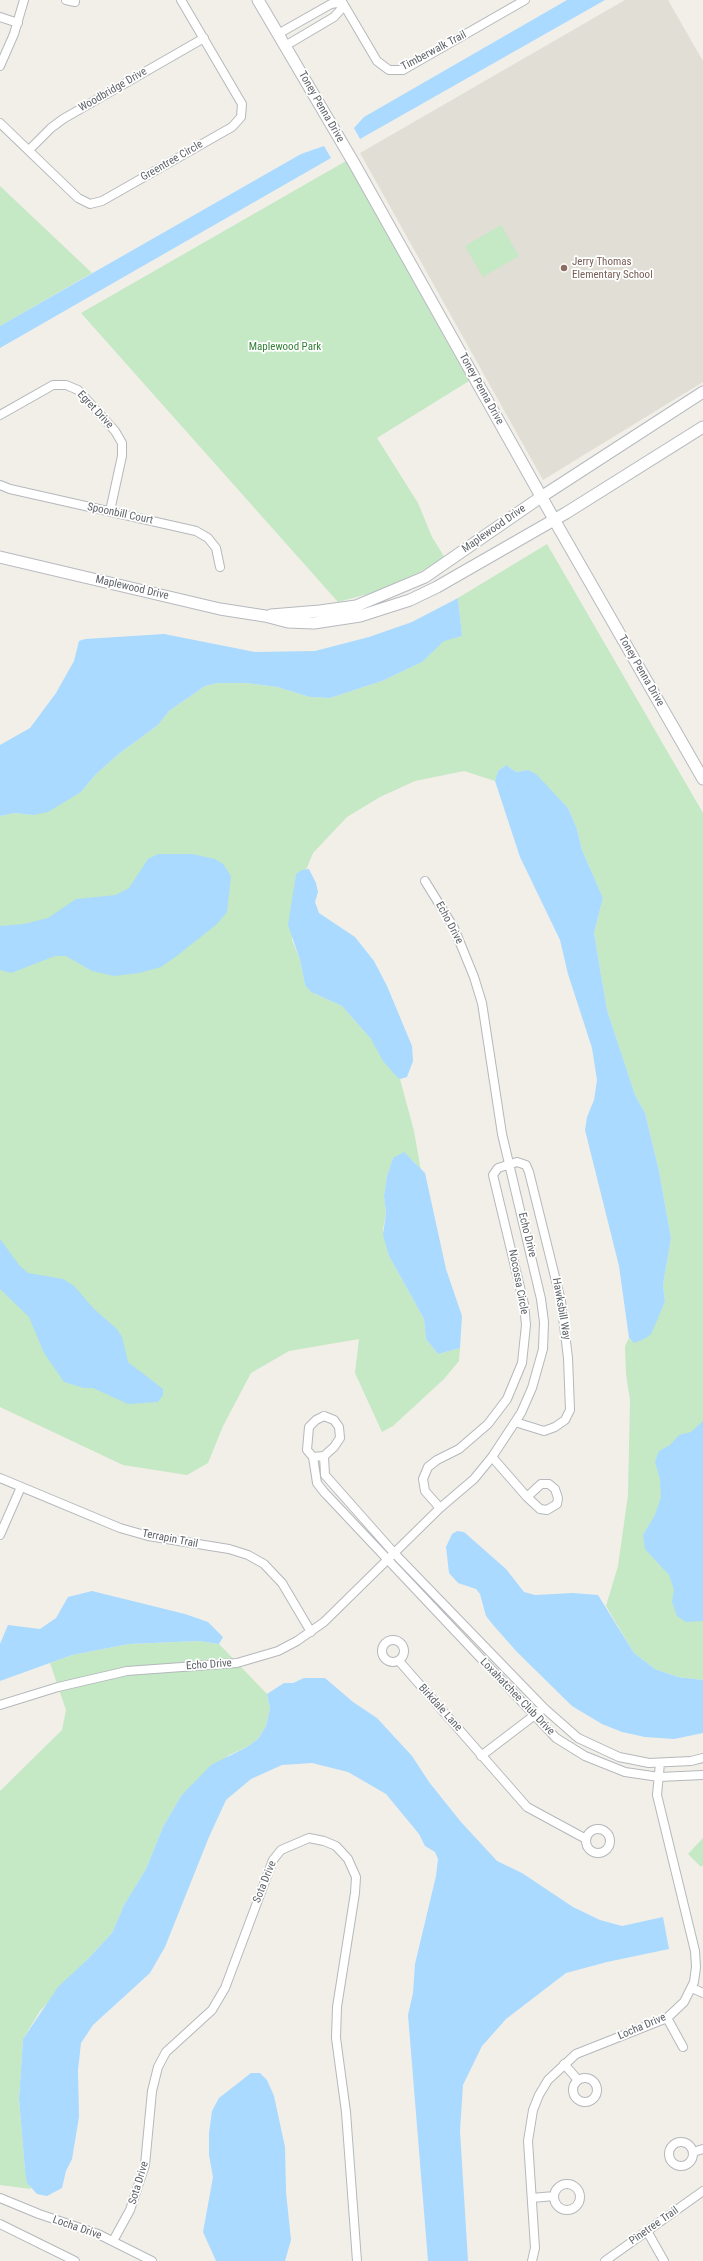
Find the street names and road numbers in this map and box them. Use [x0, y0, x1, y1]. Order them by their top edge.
street label: Timberwalk Trail [399, 28, 469, 74]
street label: Woodbridge Drive [77, 65, 149, 115]
street label: Toney Penna Drive [295, 69, 347, 145]
street label: Greentree Circle [139, 138, 205, 184]
street label: Toney Penna Drive [456, 351, 506, 427]
street label: Egret Drive [74, 388, 116, 432]
street label: Spoonbill Court [86, 501, 154, 527]
street label: Maplewood Drive [460, 502, 528, 556]
street label: Maplewood Drive [94, 573, 170, 603]
street label: Toney Penna Drive [615, 633, 667, 709]
street label: Echo Drive [432, 900, 466, 946]
street label: Echo Drive [515, 1211, 539, 1259]
street label: Nocossa Circle [505, 1249, 531, 1315]
street label: Hawksbill Way [549, 1277, 573, 1341]
street label: Terrapin Trail [141, 1527, 199, 1551]
street label: Loxahatchee Club Drive [477, 1656, 557, 1738]
street label: Echo Drive [186, 1657, 232, 1673]
street label: Birkdale Lane [415, 1682, 465, 1734]
street label: Sota Drive [251, 1859, 279, 1905]
street label: Locha Drive [616, 2011, 668, 2043]
street label: Sota Drive [126, 2160, 152, 2206]
street label: Pinetree Trail [627, 2204, 681, 2248]
street label: Locha Drive [51, 2213, 103, 2243]

